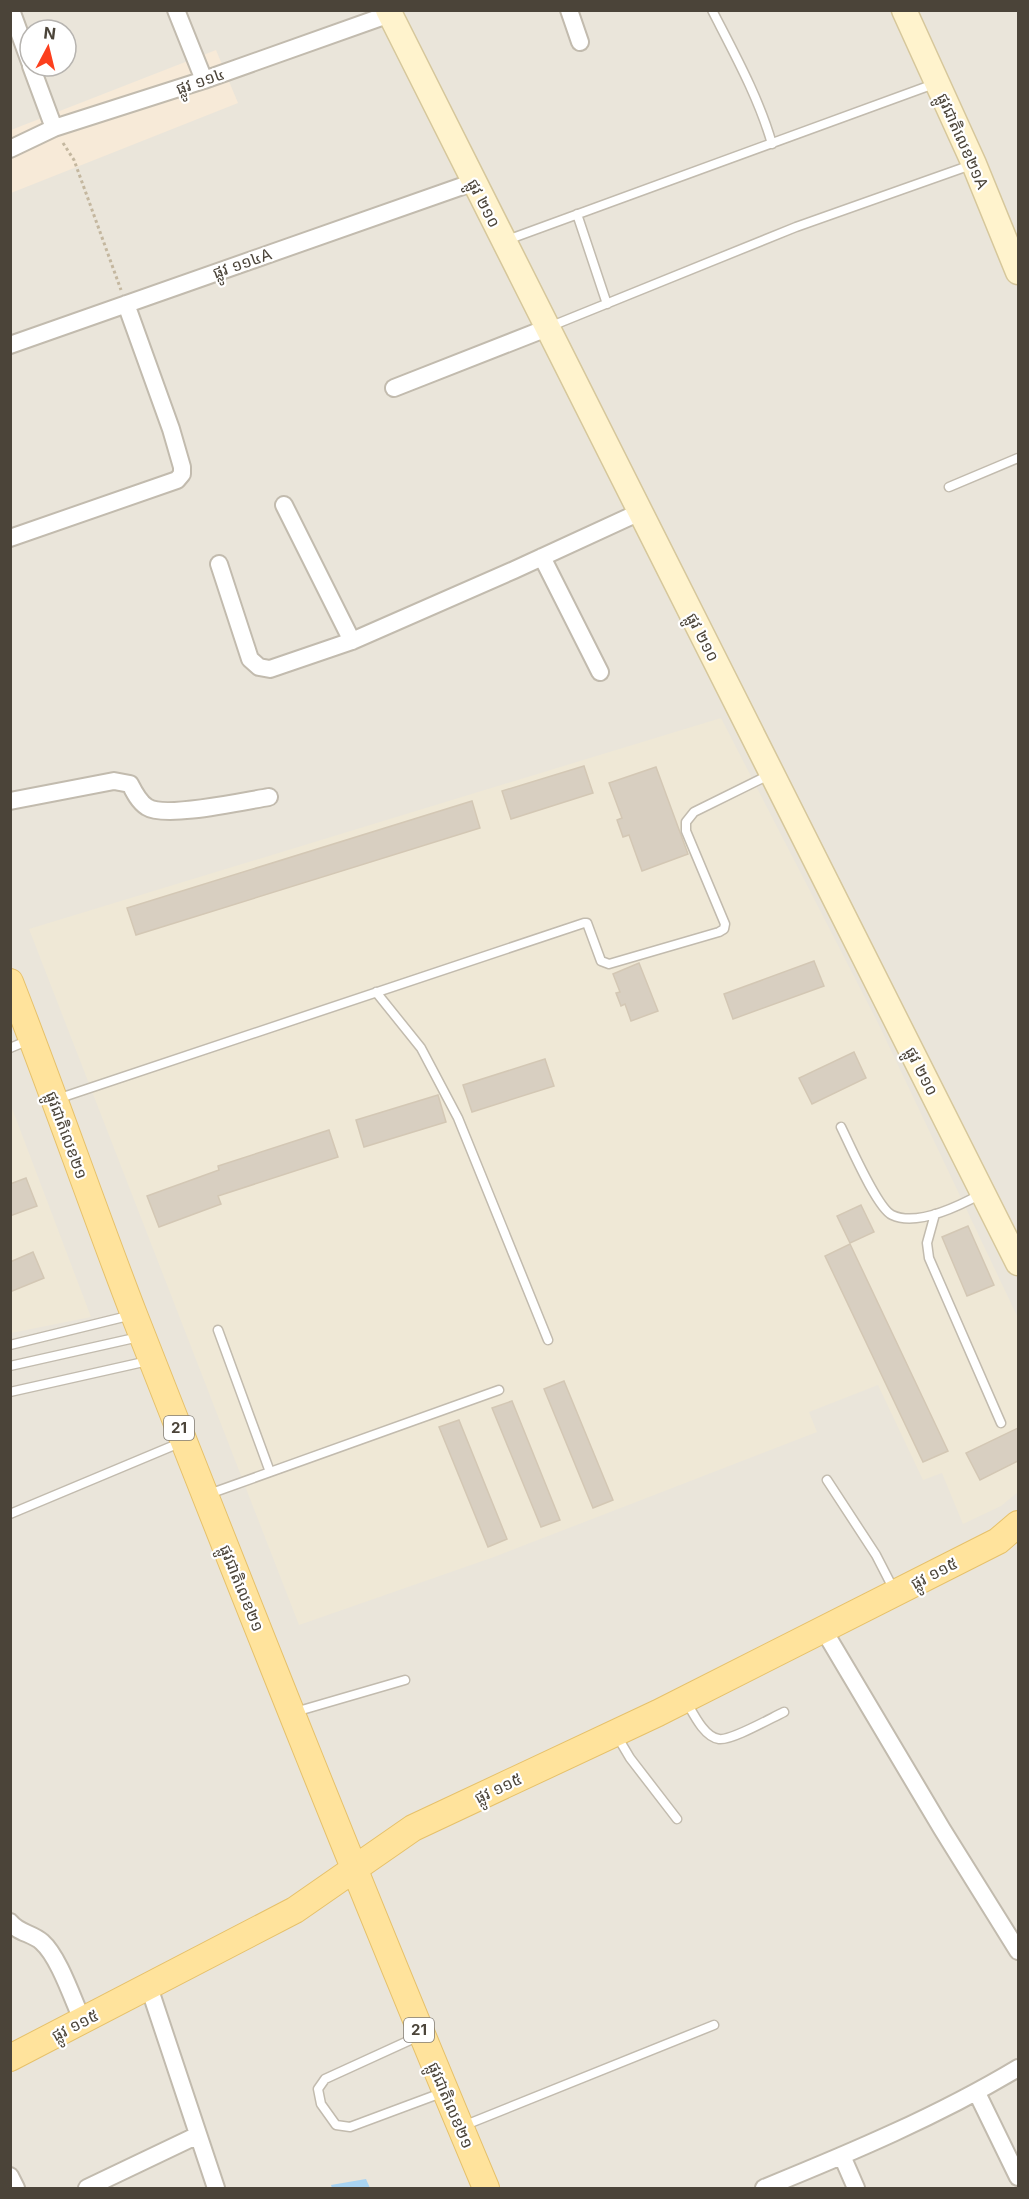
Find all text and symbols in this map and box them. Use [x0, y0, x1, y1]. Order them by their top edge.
north arrow [18, 18, 78, 78]
text: N [43, 22, 57, 44]
street label: ផ្លូវ ១១៤ [173, 63, 229, 103]
street label: ផ្លូវជាតិលេខ២១A [929, 90, 993, 194]
street label: ផ្លូវ ២១០ [459, 175, 505, 233]
street label: ផ្លូវ ១១៤A [210, 244, 276, 287]
street label: ផ្លូវ ២១០ [678, 609, 724, 667]
street label: ផ្លូវ ២១០ [897, 1043, 943, 1101]
street label: ផ្លូវជាតិលេខ២១ [37, 1088, 92, 1183]
road number: 21 [164, 1416, 194, 1440]
street label: ផ្លូវជាតិលេខ២១ [211, 1542, 269, 1636]
street label: ផ្លូវ ១១៥ [907, 1553, 963, 1598]
street label: ផ្លូវ ១១៥ [471, 1768, 527, 1812]
street label: ផ្លូវ ១១៥ [48, 2005, 104, 2050]
road number: 21 [404, 2018, 434, 2042]
street label: ផ្លូវជាតិលេខ២១ [419, 2059, 478, 2153]

